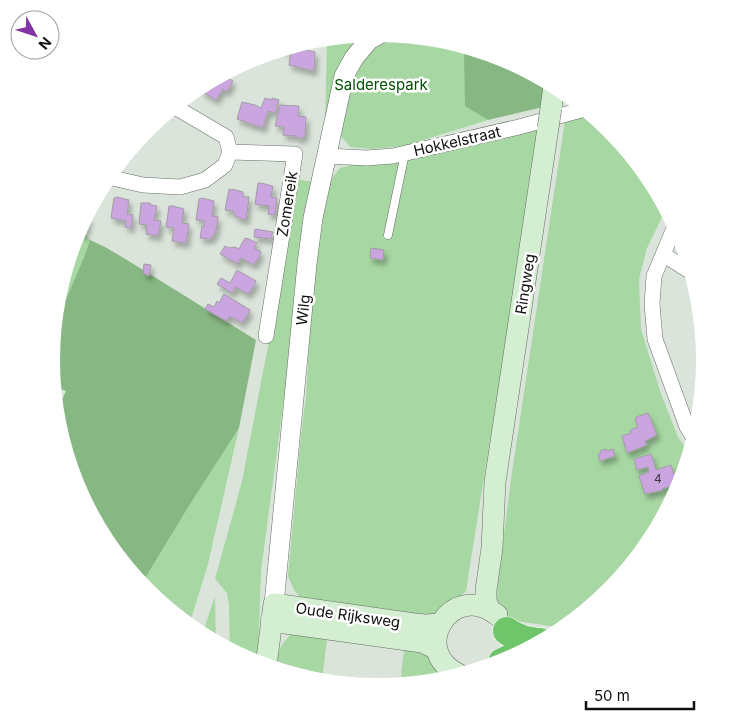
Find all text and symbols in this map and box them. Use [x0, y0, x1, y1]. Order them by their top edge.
north arrow [10, 10, 60, 60]
text: N [35, 34, 55, 53]
park label: Salderespark [334, 75, 429, 94]
street label: Hokkelstraat [412, 122, 503, 160]
street label: Zomereik [272, 169, 302, 238]
street label: Ringweg [511, 252, 539, 316]
street label: Wilg [292, 293, 314, 327]
house number: 4 [654, 471, 662, 486]
street label: Oude Rijksweg [294, 598, 402, 632]
scale bar [586, 678, 694, 710]
text: 50 m [594, 686, 630, 705]

